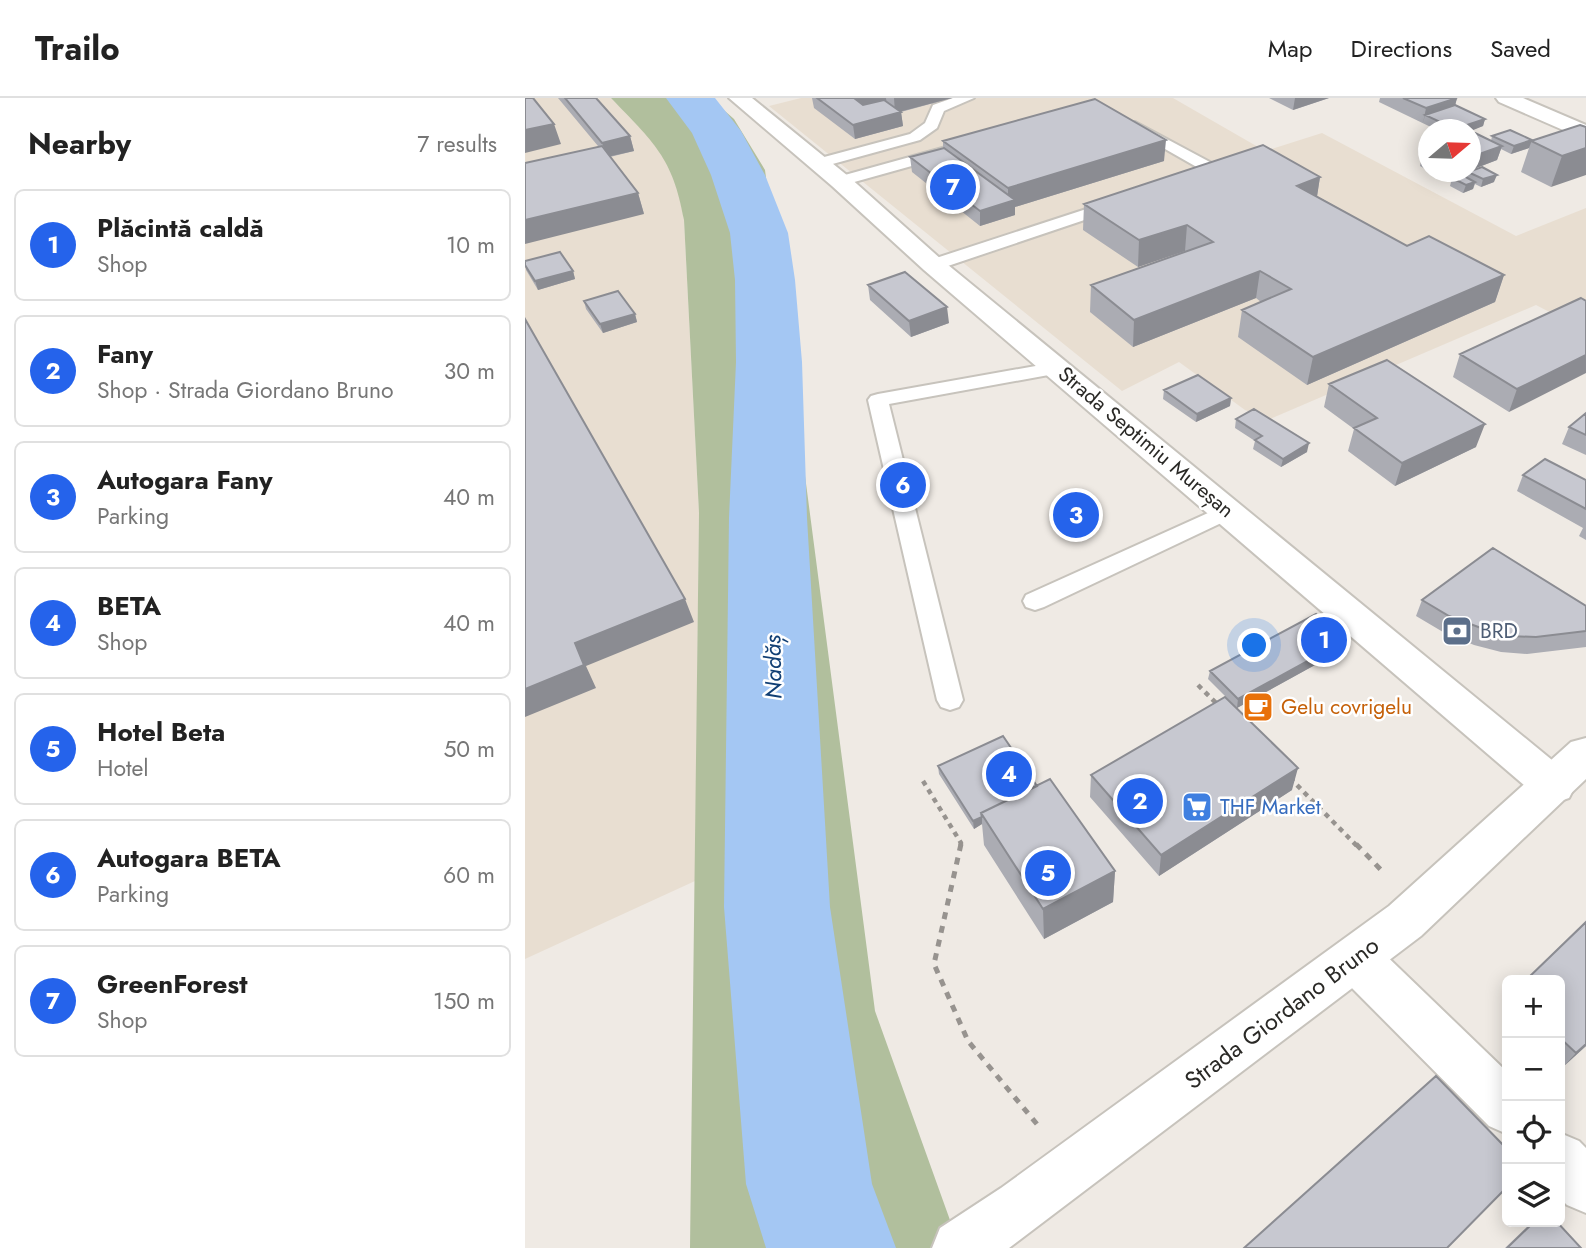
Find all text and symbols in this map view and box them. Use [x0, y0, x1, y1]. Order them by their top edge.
text: Trailo [35, 25, 120, 72]
text: Map [1268, 31, 1313, 66]
text: Directions [1351, 31, 1452, 66]
text: Saved [1490, 31, 1551, 66]
north arrow [1418, 119, 1481, 182]
text: Nearby [28, 122, 131, 165]
text: 7 results [417, 127, 497, 161]
pin: 7 [930, 161, 976, 213]
text: Plăcintă caldă [97, 209, 264, 247]
text: 1 [47, 228, 59, 262]
text: 10 m [446, 228, 495, 262]
text: Shop [97, 247, 147, 281]
text: Fany [97, 335, 153, 373]
text: 2 [45, 354, 61, 388]
text: 30 m [444, 354, 495, 388]
street label: Strada Septimiu Mureșan [1052, 359, 1240, 525]
text: Shop · Strada Giordano Bruno [97, 373, 394, 407]
pin: 6 [880, 459, 926, 511]
text: Autogara Fany [97, 461, 273, 499]
text: 3 [46, 480, 60, 514]
text: 40 m [443, 480, 495, 514]
pin: 3 [1053, 489, 1099, 541]
text: Parking [97, 499, 169, 533]
text: BETA [97, 587, 161, 625]
text: 4 [45, 606, 61, 640]
text: 40 m [443, 606, 495, 640]
pin: 1 [1301, 614, 1347, 666]
bank icon: BRD [1440, 614, 1474, 648]
place label: BRD [1480, 616, 1518, 646]
text: Shop [97, 625, 147, 659]
your location [1237, 628, 1271, 662]
water label: Nadăș [755, 633, 791, 700]
cafe icon: Gelu covrigelu [1241, 690, 1275, 724]
place label: Gelu covrigelu [1281, 692, 1412, 722]
text: Hotel Beta [97, 713, 225, 751]
text: 5 [46, 732, 60, 766]
text: 50 m [443, 732, 495, 766]
pin: 4 [986, 748, 1032, 800]
text: Hotel [97, 751, 149, 785]
pin: 2 [1117, 775, 1163, 827]
supermarket icon: THF Market [1180, 790, 1214, 824]
place label: THF Market [1220, 792, 1321, 822]
text: Autogara BETA [97, 839, 281, 877]
pin: 5 [1025, 847, 1071, 899]
text: 6 [45, 858, 61, 892]
text: 60 m [443, 858, 495, 892]
text: Parking [97, 877, 169, 911]
street label: Strada Giordano Bruno [1177, 928, 1386, 1097]
text: GreenForest [97, 965, 247, 1003]
map controls [1502, 975, 1565, 1227]
button: + [1502, 975, 1565, 1038]
text: 7 [46, 984, 60, 1018]
text: 150 m [433, 984, 495, 1018]
text: Shop [97, 1003, 147, 1037]
button: − [1502, 1038, 1565, 1101]
button: locate [1502, 1101, 1565, 1164]
button: layers [1502, 1164, 1565, 1227]

